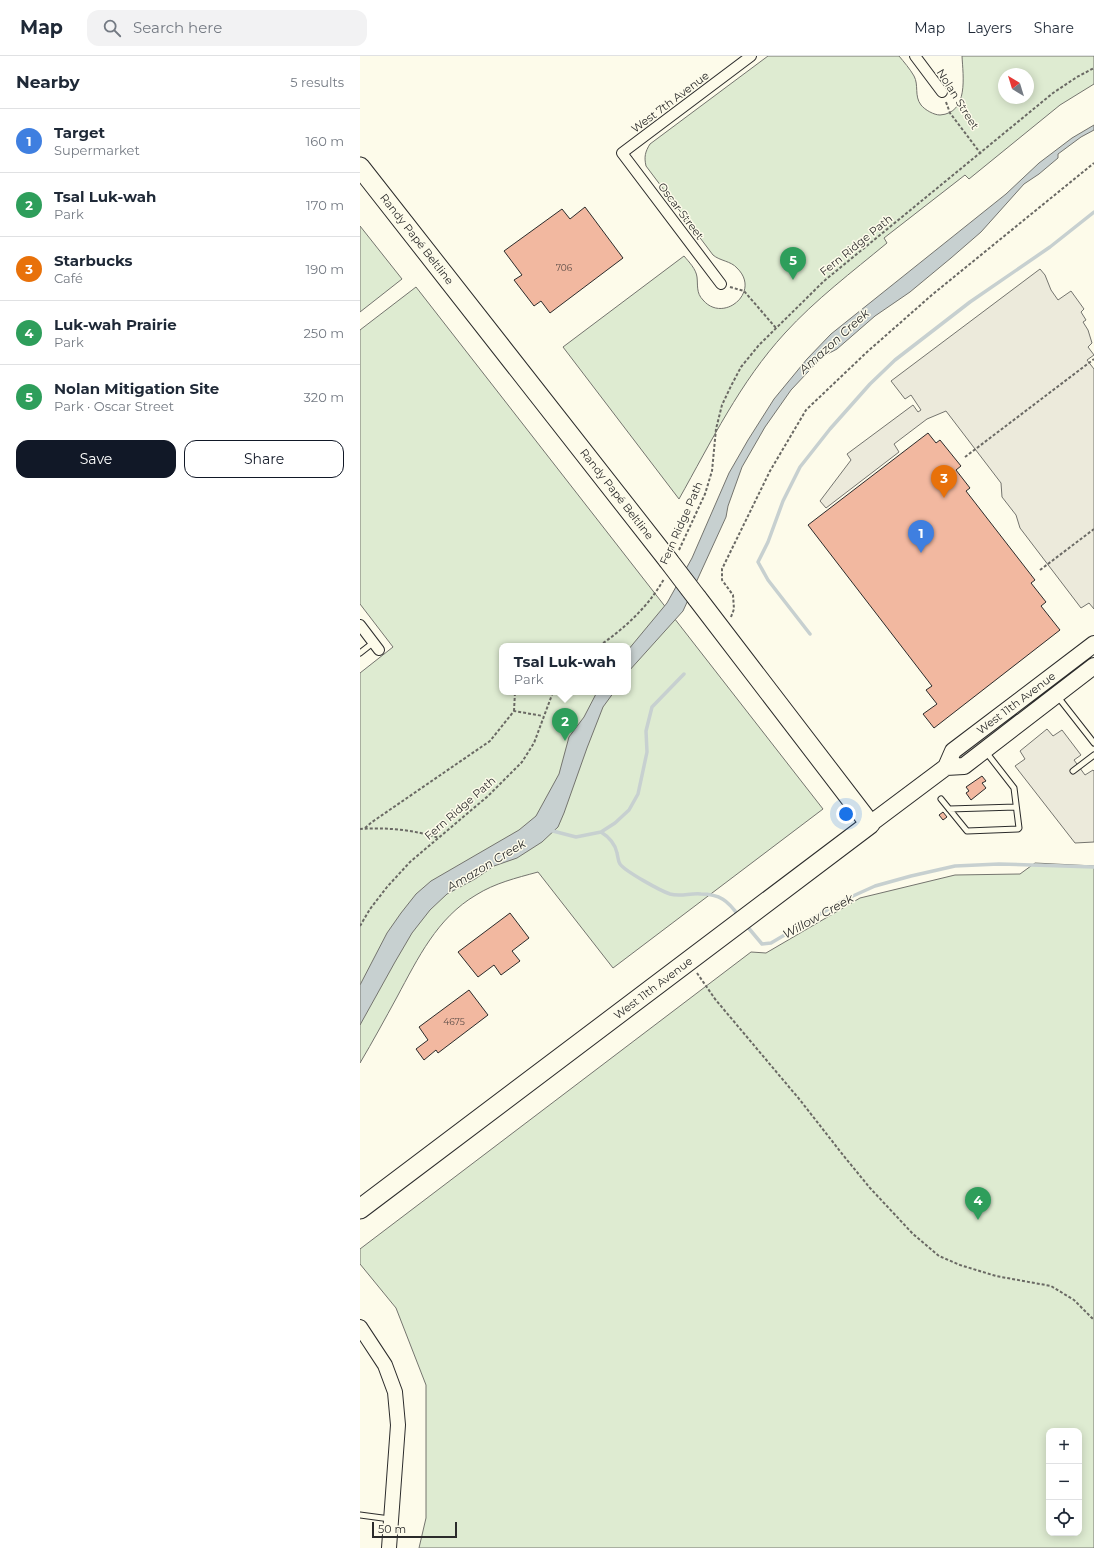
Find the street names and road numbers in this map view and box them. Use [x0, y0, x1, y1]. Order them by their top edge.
street label: Nolan Street [934, 66, 982, 132]
street label: West 7th Avenue [628, 68, 712, 136]
street label: Oscar Street [655, 180, 707, 243]
street label: Randy Papé Beltline [377, 191, 457, 288]
street label: Fern Ridge Path [817, 211, 895, 279]
street label: Randy Papé Beltline [577, 446, 657, 543]
street label: Fern Ridge Path [656, 479, 706, 567]
street label: West 11th Avenue [974, 669, 1059, 737]
street label: Fern Ridge Path [422, 773, 498, 843]
street label: West 11th Avenue [611, 954, 696, 1022]

